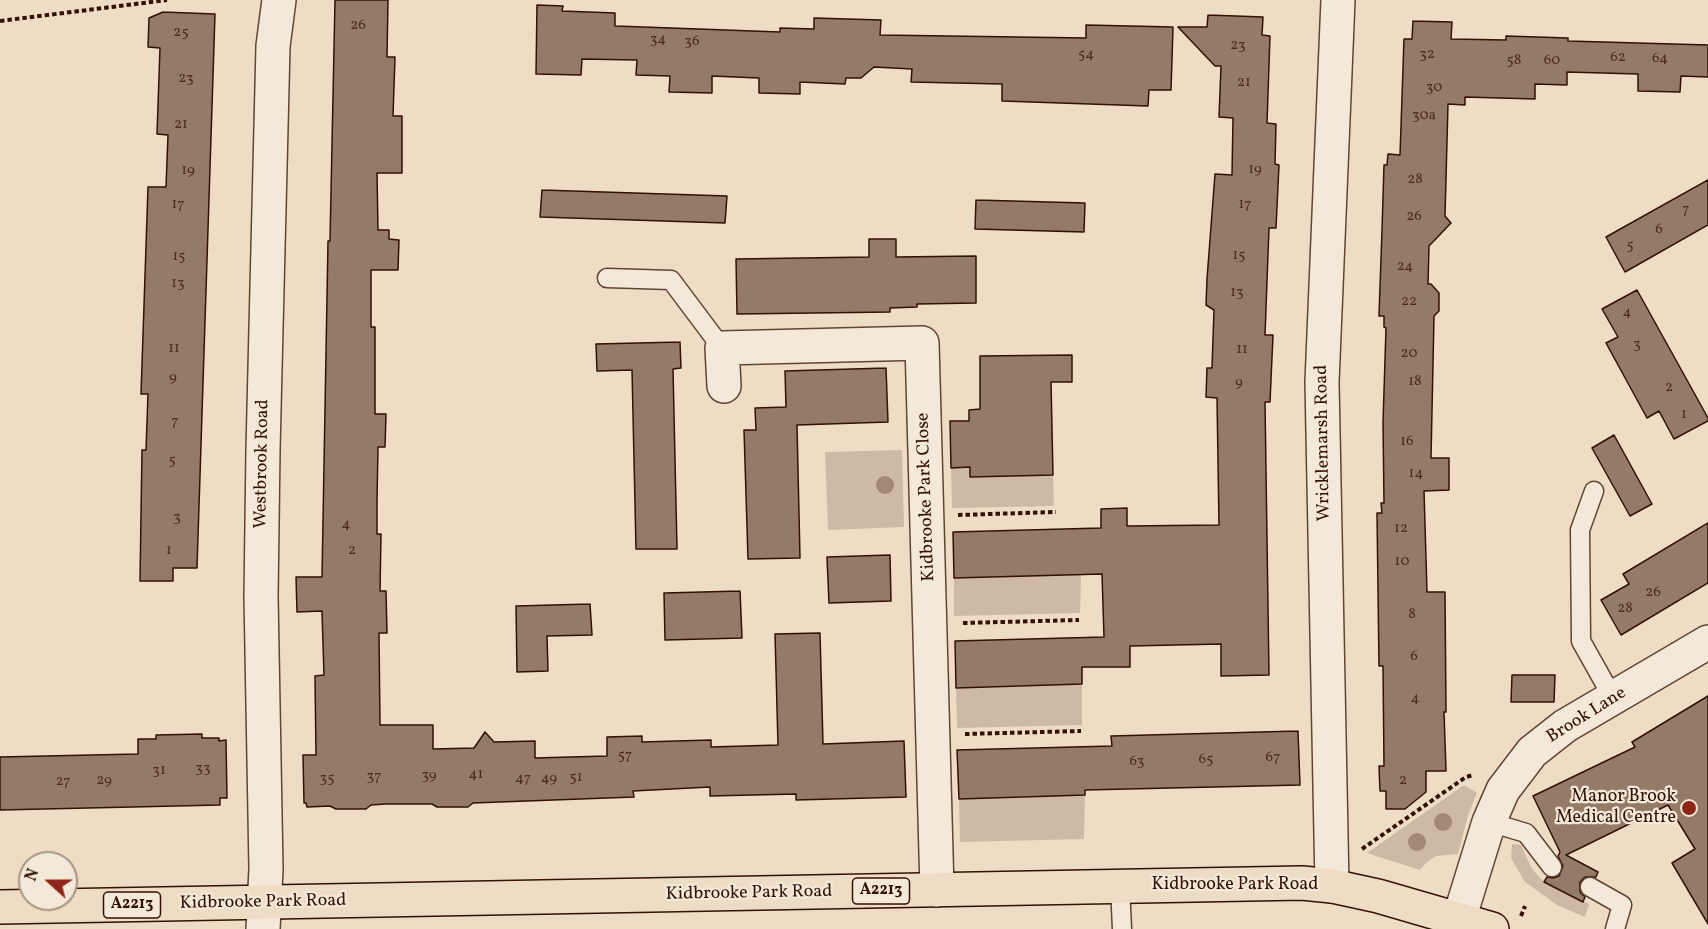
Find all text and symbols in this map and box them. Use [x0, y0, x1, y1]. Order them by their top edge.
house number: 26 [350, 17, 366, 35]
house number: 25 [173, 24, 189, 42]
house number: 34 [650, 31, 666, 49]
house number: 36 [684, 33, 700, 51]
house number: 23 [1230, 37, 1246, 55]
house number: 54 [1078, 46, 1094, 64]
house number: 32 [1419, 46, 1435, 64]
house number: 62 [1610, 49, 1626, 67]
house number: 64 [1652, 50, 1668, 68]
house number: 58 [1507, 52, 1521, 70]
house number: 60 [1544, 52, 1560, 70]
house number: 23 [178, 70, 194, 88]
house number: 21 [1237, 74, 1251, 92]
house number: 30 [1426, 79, 1442, 97]
house number: 30a [1412, 107, 1436, 125]
house number: 21 [174, 116, 188, 134]
house number: 19 [1248, 161, 1262, 179]
house number: 19 [181, 162, 195, 180]
house number: 28 [1407, 171, 1423, 189]
house number: 17 [171, 196, 185, 214]
house number: 17 [1238, 196, 1252, 214]
house number: 7 [1682, 201, 1690, 219]
house number: 26 [1406, 208, 1422, 226]
house number: 6 [1655, 221, 1663, 239]
house number: 5 [1626, 237, 1634, 255]
house number: 15 [1232, 247, 1246, 265]
house number: 15 [172, 248, 186, 266]
house number: 24 [1397, 258, 1413, 276]
house number: 13 [171, 275, 185, 293]
house number: 13 [1230, 284, 1244, 302]
house number: 22 [1401, 293, 1417, 311]
house number: 4 [1623, 304, 1631, 322]
house number: 3 [1633, 336, 1641, 354]
house number: 11 [168, 340, 180, 358]
house number: 11 [1236, 341, 1248, 359]
house number: 20 [1401, 345, 1417, 363]
street label: Wricklemarsh Road [1312, 365, 1336, 521]
house number: 9 [169, 369, 177, 387]
house number: 18 [1408, 373, 1422, 391]
house number: 9 [1235, 374, 1243, 392]
house number: 2 [1665, 379, 1673, 397]
street label: Westbrook Road [251, 399, 275, 529]
house number: 1 [1681, 406, 1687, 424]
street label: Kidbrooke Park Close [913, 412, 941, 582]
house number: 7 [171, 413, 179, 431]
house number: 16 [1400, 433, 1414, 451]
house number: 5 [168, 452, 176, 470]
house number: 14 [1409, 465, 1423, 483]
house number: 3 [173, 509, 181, 527]
house number: 4 [342, 516, 350, 534]
house number: 12 [1394, 520, 1408, 538]
house number: 1 [166, 542, 172, 560]
house number: 2 [348, 542, 356, 560]
house number: 10 [1395, 553, 1409, 571]
house number: 26 [1645, 584, 1661, 602]
house number: 28 [1617, 600, 1633, 618]
house number: 8 [1408, 606, 1416, 624]
house number: 6 [1410, 648, 1418, 666]
street label: Brook Lane [1543, 683, 1631, 749]
house number: 4 [1411, 690, 1419, 708]
house number: 57 [618, 747, 632, 765]
house number: 67 [1266, 749, 1280, 767]
house number: 65 [1199, 751, 1213, 769]
house number: 63 [1129, 753, 1145, 771]
house number: 33 [195, 760, 211, 778]
house number: 31 [152, 762, 166, 780]
house number: 41 [469, 766, 483, 784]
house number: 39 [421, 767, 437, 785]
house number: 37 [367, 768, 381, 786]
house number: 51 [569, 769, 583, 787]
house number: 35 [320, 770, 334, 788]
house number: 47 [515, 770, 531, 788]
house number: 49 [541, 770, 557, 788]
house number: 29 [96, 772, 112, 790]
house number: 2 [1399, 772, 1407, 790]
house number: 27 [56, 773, 70, 791]
place label: Manor Brook Medical Centre [1556, 787, 1676, 830]
marker: Manor Brook Medical Centre [1680, 799, 1698, 817]
north arrow [18, 851, 78, 911]
text: N [21, 866, 45, 885]
street label: Kidbrooke Park Road [1152, 875, 1318, 897]
road number: A2213 [852, 878, 910, 904]
street label: Kidbrooke Park Road [665, 882, 833, 906]
street label: Kidbrooke Park Road [179, 891, 347, 915]
road number: A2213 [104, 892, 160, 918]

